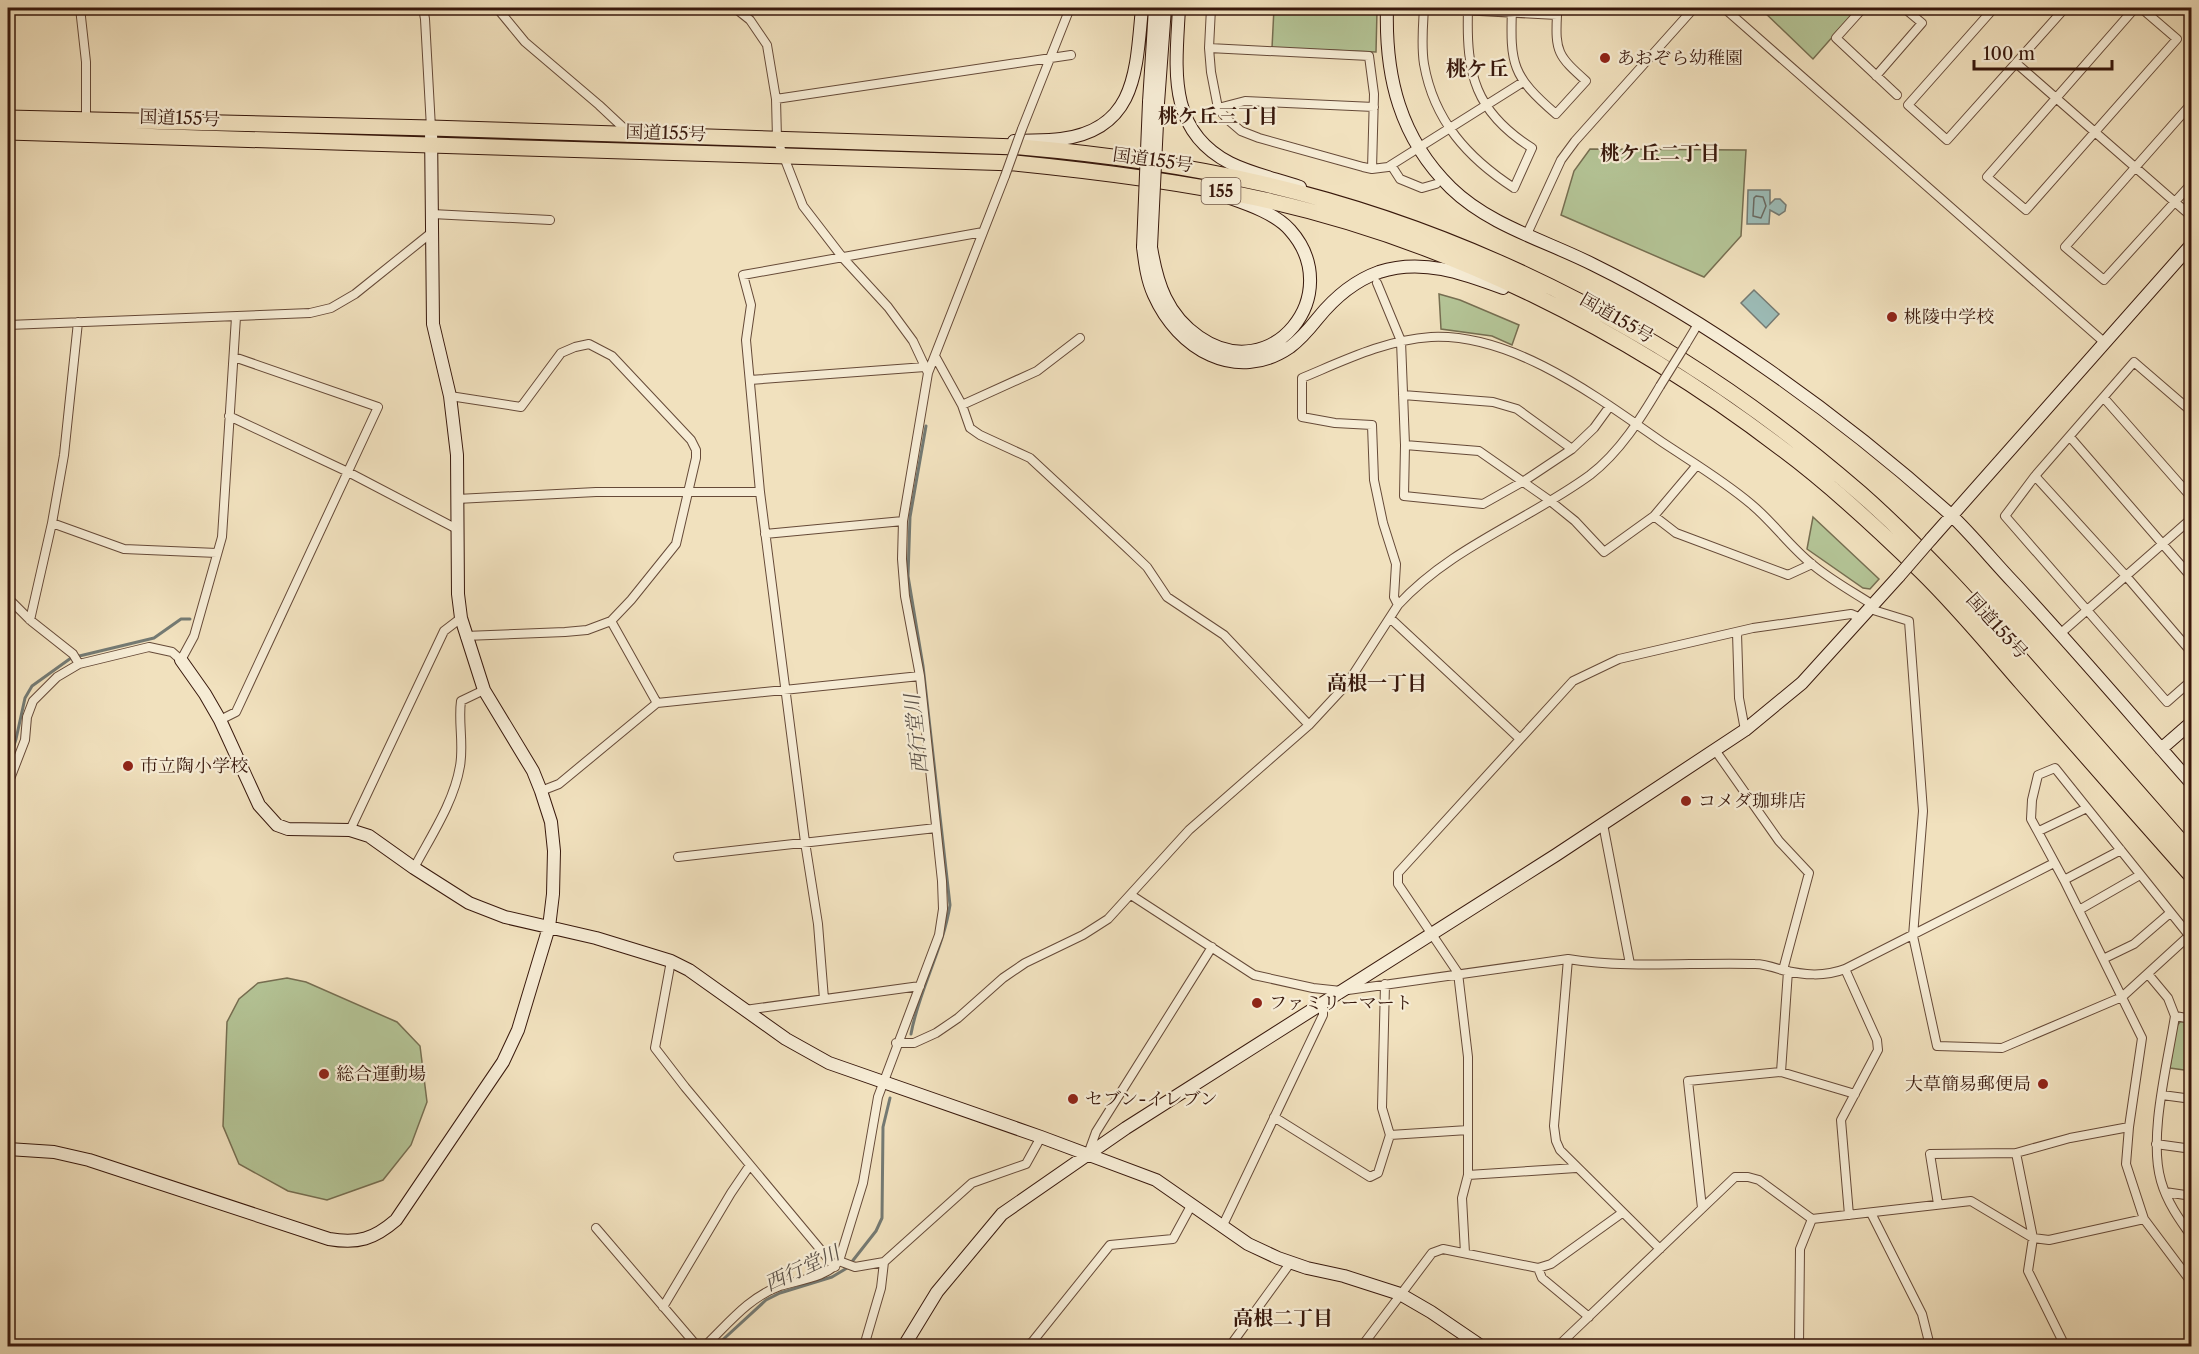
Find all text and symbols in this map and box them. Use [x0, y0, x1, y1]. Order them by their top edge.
scale bar [1974, 33, 2112, 71]
text: 100 m [1983, 43, 2035, 65]
place label: あおぞら幼稚園 [1617, 47, 1743, 69]
marker: あおぞら幼稚園 [1598, 51, 1612, 65]
district label: 桃ケ丘 [1446, 56, 1509, 81]
district label: 桃ケ丘三丁目 [1158, 104, 1278, 128]
street label: 国道155号 [139, 106, 221, 130]
street label: 国道155号 [625, 121, 707, 145]
district label: 桃ケ丘二丁目 [1600, 141, 1720, 165]
street label: 国道155号 [1111, 143, 1195, 177]
road number: 155 [1202, 178, 1240, 204]
street label: 国道155号 [1576, 288, 1658, 348]
place label: 桃陵中学校 [1904, 306, 1994, 328]
marker: 桃陵中学校 [1885, 310, 1899, 324]
street label: 国道155号 [1962, 588, 2032, 664]
district label: 高根一丁目 [1327, 671, 1427, 695]
water label: 西行堂川 [900, 691, 932, 775]
place label: 市立陶小学校 [140, 755, 248, 777]
marker: 市立陶小学校 [121, 759, 135, 773]
place label: コメダ珈琲店 [1698, 790, 1806, 812]
marker: コメダ珈琲店 [1679, 794, 1693, 808]
place label: ファミリーマート [1269, 992, 1413, 1014]
marker: ファミリーマート [1250, 996, 1264, 1010]
place label: 総合運動場 [336, 1063, 426, 1085]
marker: 総合運動場 [317, 1067, 331, 1081]
place label: 大草簡易郵便局 [1905, 1073, 2031, 1095]
marker: 大草簡易郵便局 [2036, 1077, 2050, 1091]
place label: セブン-イレブン [1085, 1088, 1218, 1110]
marker: セブン-イレブン [1066, 1092, 1080, 1106]
water label: 西行堂川 [761, 1239, 845, 1296]
district label: 高根二丁目 [1233, 1306, 1333, 1330]

